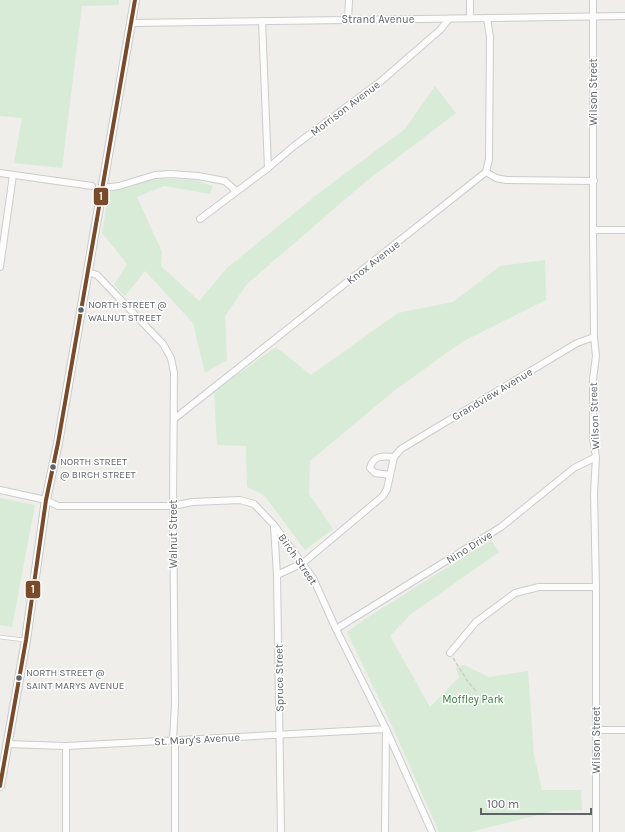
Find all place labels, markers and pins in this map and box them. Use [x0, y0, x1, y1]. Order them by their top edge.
place label: NORTH STREET @ WALNUT STREET [88, 299, 167, 324]
marker: NORTH STREET @ WALNUT STREET [76, 305, 86, 315]
place label: NORTH STREET @ BIRCH STREET [60, 456, 136, 481]
marker: NORTH STREET @ BIRCH STREET [48, 462, 58, 472]
place label: NORTH STREET @ SAINT MARYS AVENUE [26, 667, 124, 692]
marker: NORTH STREET @ SAINT MARYS AVENUE [14, 673, 24, 683]

